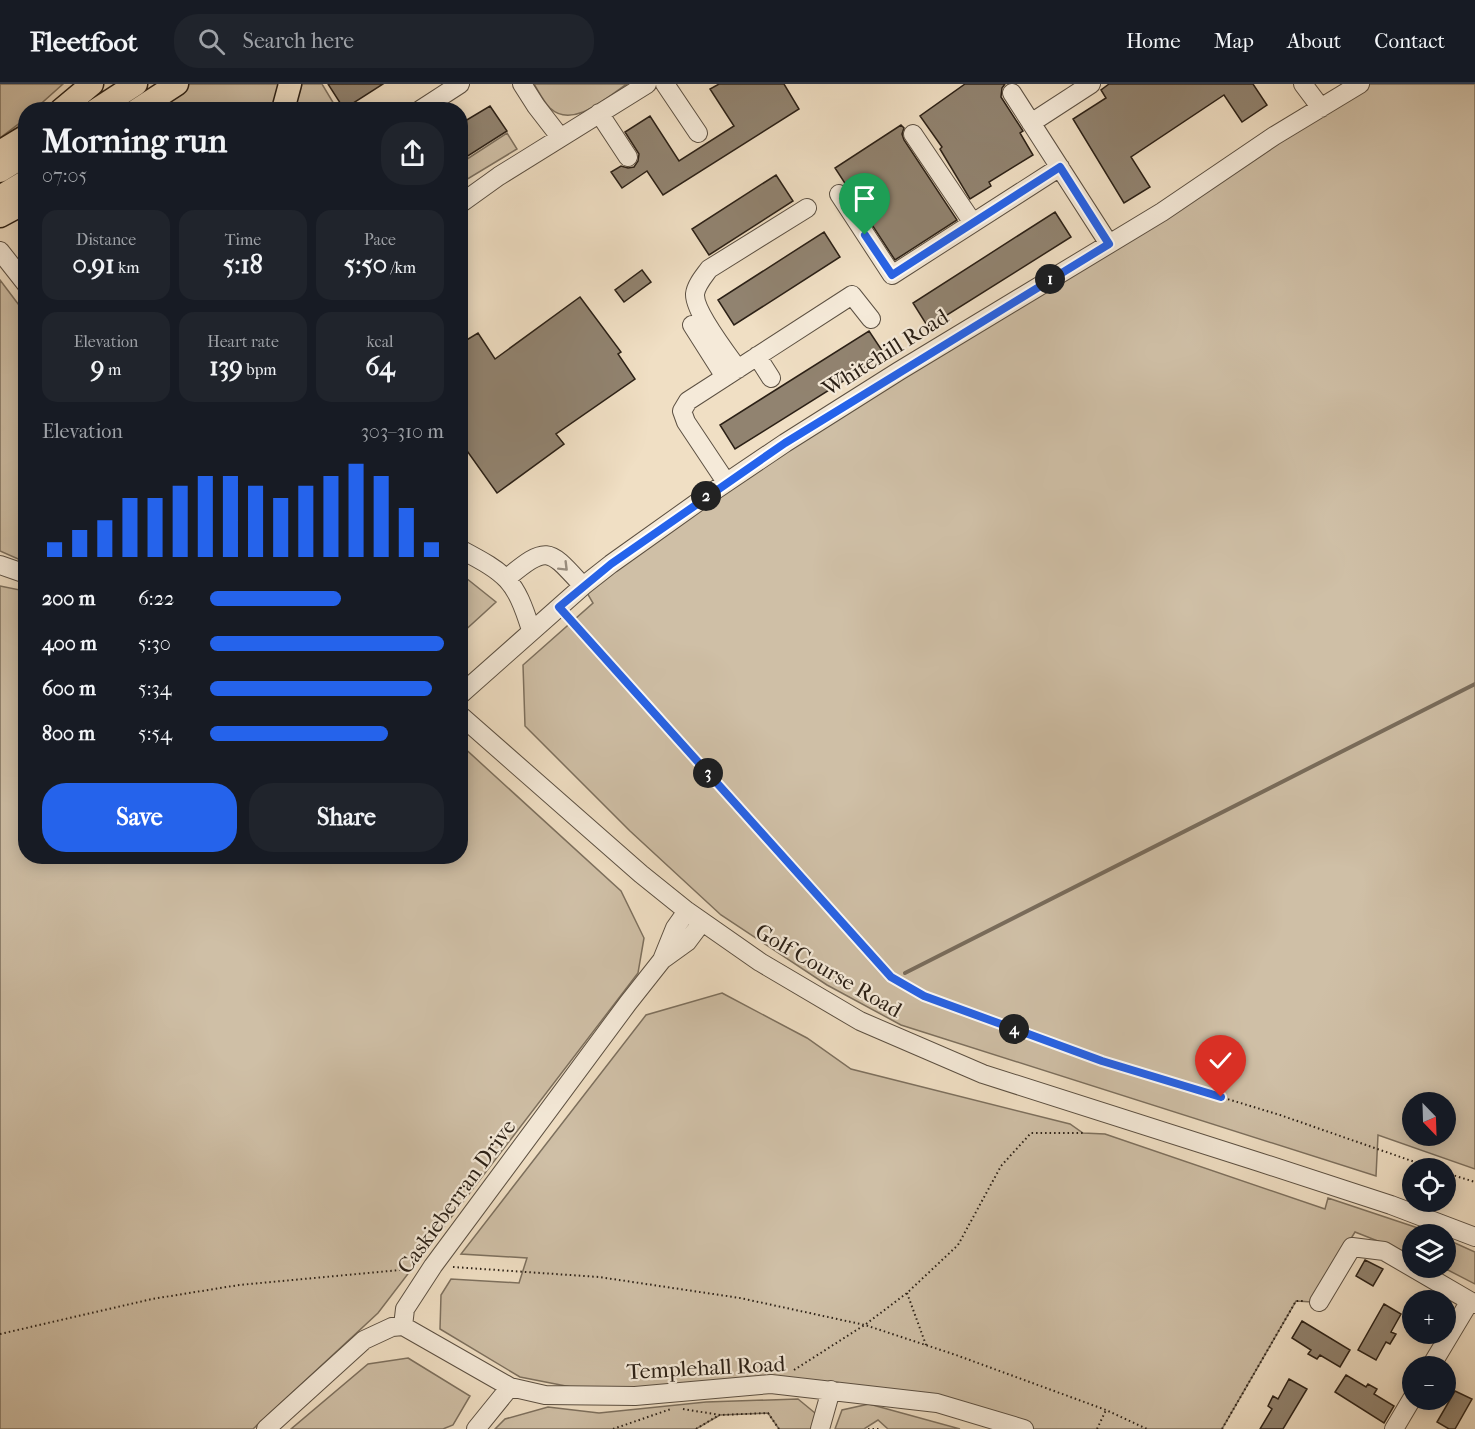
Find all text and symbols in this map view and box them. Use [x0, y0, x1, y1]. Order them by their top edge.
search box [174, 14, 594, 68]
text: Fleetfoot [30, 25, 138, 58]
icon: search [195, 25, 228, 58]
text: Search here [243, 28, 354, 54]
text: Home [1126, 29, 1181, 53]
text: Map [1214, 29, 1254, 53]
text: About [1287, 29, 1341, 53]
text: Contact [1374, 29, 1445, 53]
text: Morning run [42, 122, 227, 161]
button: share [381, 122, 444, 185]
text: 07:05 [42, 164, 87, 187]
pin [839, 173, 890, 235]
icon: arrive [848, 182, 881, 215]
text: Distance [76, 230, 136, 249]
text: Time [225, 230, 261, 249]
text: Pace [364, 230, 396, 249]
text: 0.91 [73, 249, 114, 280]
text: 5:18 [223, 249, 263, 280]
text: 5:50 [344, 249, 387, 280]
text: km [114, 258, 139, 277]
text: /km [387, 258, 416, 277]
pin: 1 [1035, 264, 1065, 294]
text: 1 [1047, 269, 1053, 288]
street label: Whitehill Road [817, 303, 954, 402]
text: Elevation [74, 332, 138, 351]
text: Heart rate [207, 332, 279, 351]
text: kcal [367, 332, 393, 351]
text: 9 [91, 351, 104, 382]
text: 139 [209, 351, 243, 382]
text: 64 [365, 351, 395, 382]
text: m [104, 360, 121, 379]
text: bpm [243, 360, 277, 379]
text: Elevation [42, 420, 123, 443]
text: 303–310 m [361, 420, 444, 443]
pin: 2 [691, 481, 721, 511]
text: 2 [702, 486, 710, 505]
one-way arrow [558, 560, 568, 571]
text: 200 m [42, 587, 95, 610]
text: 6:22 [138, 587, 174, 610]
text: 400 m [42, 632, 97, 655]
text: 5:30 [138, 632, 171, 655]
text: 600 m [42, 677, 96, 700]
text: 5:34 [138, 677, 172, 700]
text: 800 m [42, 722, 95, 745]
text: 5:54 [138, 722, 172, 745]
pin: 3 [693, 758, 723, 788]
text: 3 [705, 763, 711, 782]
button: Save [42, 783, 237, 852]
button: Share [249, 783, 444, 852]
street label: Golf Course Road [751, 918, 907, 1024]
pin: 4 [999, 1014, 1029, 1044]
text: 4 [1009, 1019, 1019, 1038]
pin [1195, 1035, 1246, 1097]
icon: check [1204, 1044, 1237, 1077]
north arrow [1402, 1092, 1456, 1146]
map controls [1402, 1092, 1456, 1410]
street label: Caskieberran Drive [392, 1114, 522, 1279]
button: locate [1402, 1158, 1456, 1212]
button: layers [1402, 1224, 1456, 1278]
button: + [1402, 1290, 1456, 1344]
street label: Templehall Road [626, 1351, 787, 1385]
button: − [1402, 1356, 1456, 1410]

